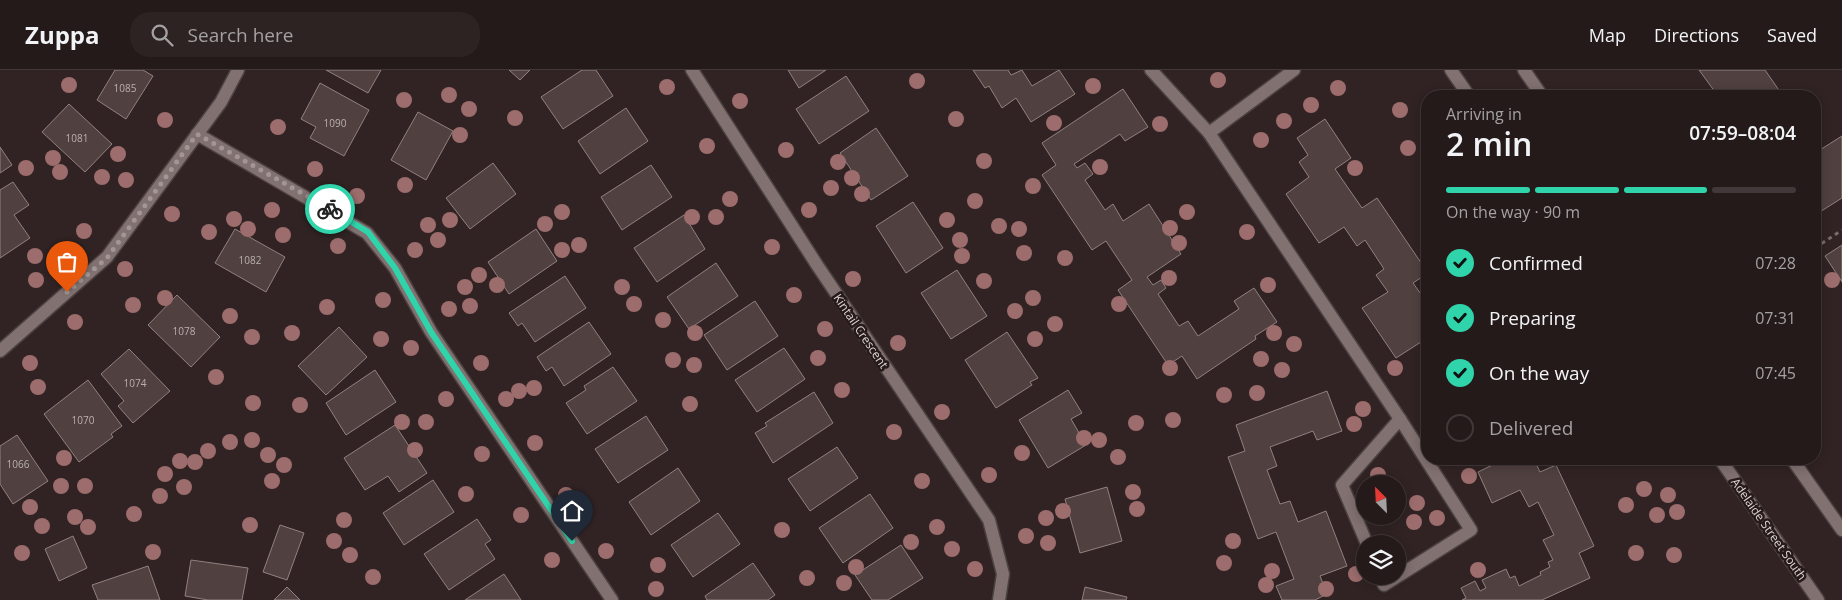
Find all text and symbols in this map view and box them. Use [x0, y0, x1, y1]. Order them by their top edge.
search box [130, 12, 480, 57]
text: Zuppa [25, 18, 100, 51]
icon: search [148, 21, 176, 49]
text: Search here [188, 22, 293, 48]
text: Map [1589, 23, 1626, 47]
text: Directions [1654, 23, 1739, 47]
text: Saved [1767, 23, 1817, 47]
house number: 1085 [114, 81, 137, 95]
text: Arriving in [1446, 103, 1522, 125]
house number: 1090 [324, 116, 347, 130]
text: 07:59–08:04 [1689, 120, 1796, 146]
text: 2 min [1446, 122, 1532, 165]
house number: 1081 [66, 131, 88, 145]
courier [305, 184, 355, 234]
icon: bike [316, 195, 344, 223]
text: On the way · 90 m [1446, 201, 1580, 223]
pin [46, 241, 88, 292]
icon: bag [53, 248, 81, 276]
icon: check [1446, 249, 1474, 277]
text: Confirmed [1489, 250, 1583, 276]
text: 07:28 [1755, 252, 1796, 274]
house number: 1082 [239, 253, 262, 267]
street label: Kintail Crescent [830, 290, 892, 372]
icon: check [1446, 304, 1474, 332]
text: Preparing [1489, 305, 1576, 331]
text: 07:31 [1755, 307, 1796, 329]
house number: 1078 [173, 324, 196, 338]
icon: check [1446, 359, 1474, 387]
text: On the way [1489, 360, 1589, 386]
text: 07:45 [1755, 362, 1796, 384]
house number: 1074 [124, 376, 147, 390]
house number: 1070 [72, 413, 95, 427]
text: Delivered [1489, 415, 1573, 441]
house number: 1066 [7, 457, 30, 471]
north arrow [1356, 475, 1406, 525]
map controls [1356, 475, 1406, 585]
street label: Adelaide Street South [1727, 475, 1811, 583]
pin [551, 490, 593, 541]
icon: home [558, 497, 586, 525]
button: layers [1356, 535, 1406, 585]

